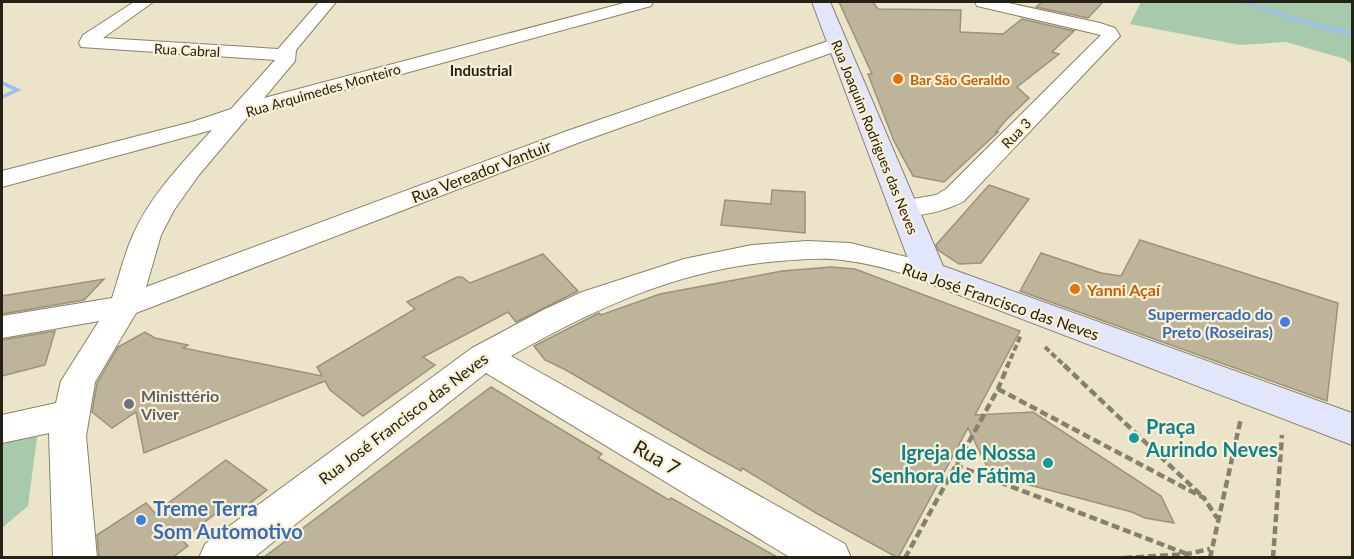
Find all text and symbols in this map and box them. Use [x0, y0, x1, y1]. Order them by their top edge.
street label: Rua Joaquim Rodrigues das Neves [828, 37, 922, 237]
street label: Rua Cabral [153, 40, 221, 60]
street label: Rua Arquimedes Monteiro [244, 60, 402, 120]
district label: Industrial [450, 61, 512, 79]
place label: Bar São Geraldo [910, 71, 1010, 88]
marker: Bar São Geraldo [891, 72, 905, 86]
street label: Rua 3 [998, 115, 1034, 151]
street label: Rua Vereador Vantuir [409, 136, 554, 206]
street label: Rua José Francisco das Neves [900, 258, 1102, 344]
place label: Yanni Açaí [1086, 280, 1161, 299]
marker: Yanni Açaí [1068, 282, 1082, 296]
place label: Supermercado do Preto (Roseiras) [1148, 304, 1273, 341]
marker: Supermercado do Preto (Roseiras) [1278, 315, 1292, 329]
street label: Rua José Francisco das Neves [315, 348, 491, 488]
place label: Ministtério Viver [140, 386, 219, 423]
marker: Ministtério Viver [122, 397, 136, 411]
place label: Praça Aurindo Neves [1145, 414, 1278, 461]
marker: Praça Aurindo Neves [1127, 431, 1141, 445]
street label: Rua 7 [629, 434, 685, 480]
place label: Igreja de Nossa Senhora de Fátima [871, 440, 1036, 487]
marker: Igreja de Nossa Senhora de Fátima [1041, 456, 1055, 470]
place label: Treme Terra Som Automotivo [153, 496, 303, 543]
marker: Treme Terra Som Automotivo [134, 513, 148, 527]

